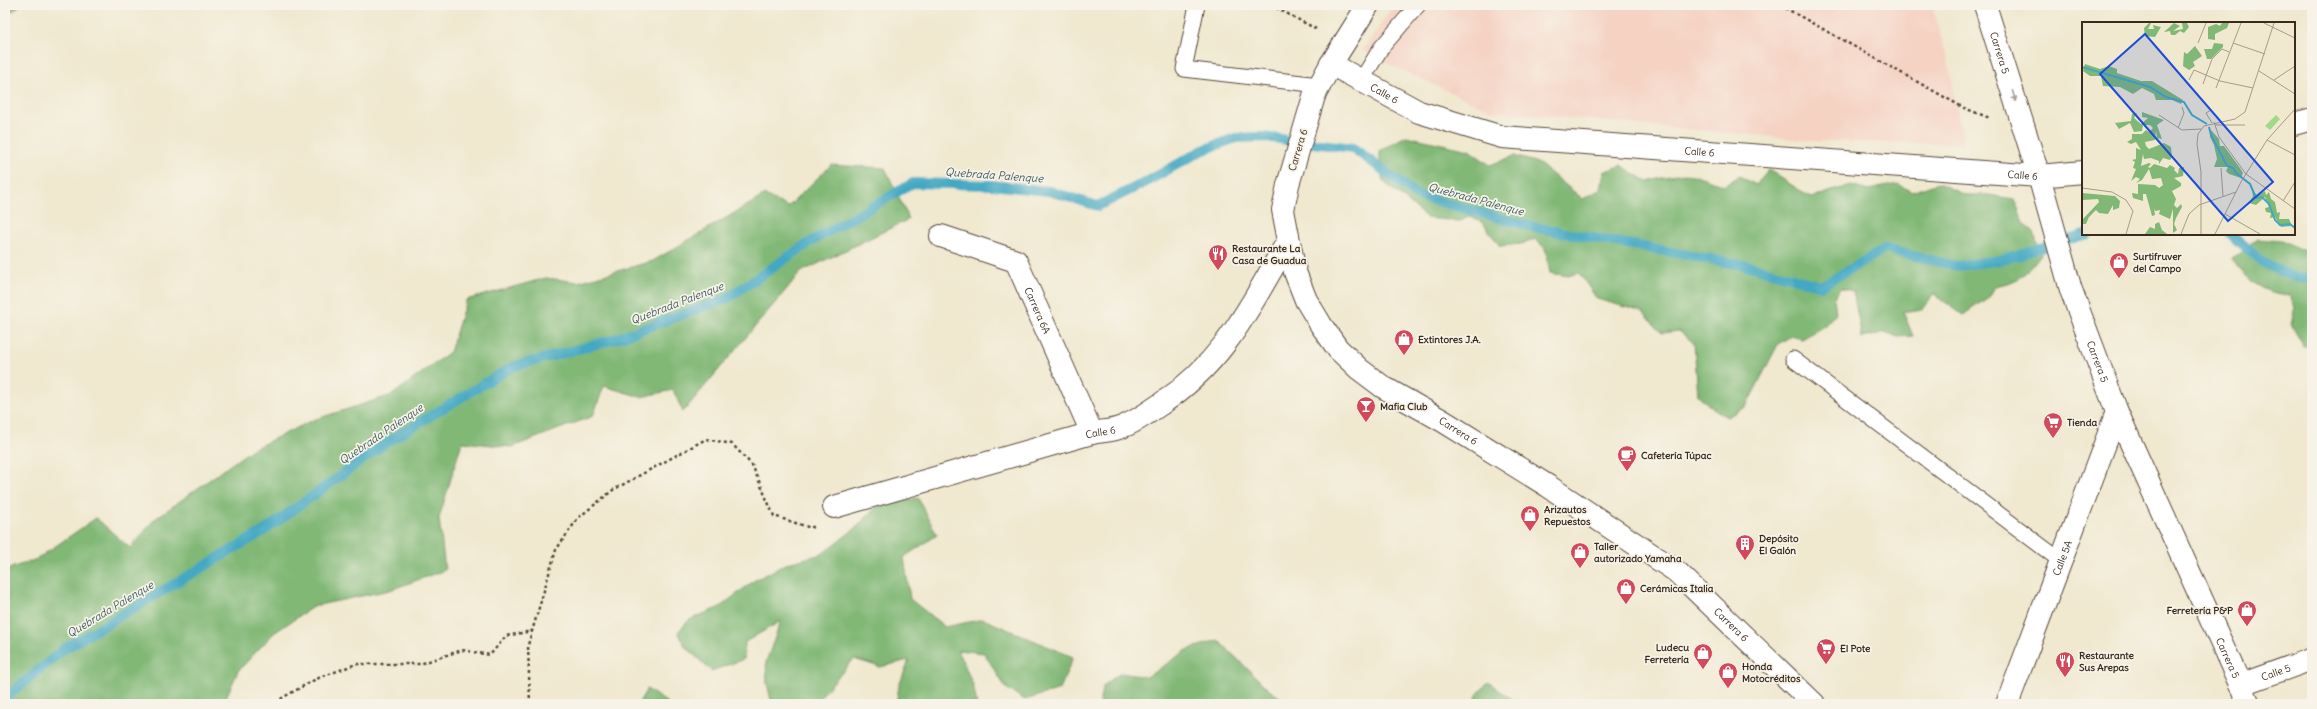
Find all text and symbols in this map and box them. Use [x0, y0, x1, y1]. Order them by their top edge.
inset map [2082, 22, 2295, 235]
street label: Carrera 5 [1987, 30, 2013, 76]
street label: Calle 6 [1368, 80, 1401, 106]
one-way arrow [2011, 90, 2017, 102]
street label: Carrera 6 [1285, 127, 1311, 173]
street label: Calle 6 [1684, 144, 1715, 159]
water label: Quebrada Palenque [944, 165, 1045, 185]
street label: Calle 6 [2007, 167, 2038, 182]
water label: Quebrada Palenque [1427, 180, 1526, 219]
place label: Restaurante La Casa de Guadua [1232, 242, 1307, 267]
restaurant icon: Restaurante La Casa de Guadua [1207, 243, 1229, 271]
place label: Surtifruver del Campo [2133, 250, 2183, 275]
shop icon: Surtifruver del Campo [2108, 251, 2130, 279]
water label: Quebrada Palenque [629, 278, 726, 327]
street label: Carrera 6A [1022, 285, 1054, 336]
shop icon: Extintores J.A. [1393, 328, 1415, 356]
place label: Extintores J.A. [1418, 333, 1481, 346]
street label: Carrera 5 [2084, 339, 2112, 384]
bar icon: Mafia Club [1355, 395, 1377, 423]
water label: Quebrada Palenque [336, 400, 427, 467]
place label: Mafia Club [1380, 400, 1428, 413]
supermarket icon: Tienda [2042, 411, 2064, 439]
street label: Carrera 6 [1437, 414, 1480, 448]
place label: Tienda [2067, 416, 2098, 429]
street label: Calle 6 [1084, 423, 1117, 441]
cafe icon: Cafetería Túpac [1616, 444, 1638, 472]
place label: Cafetería Túpac [1641, 449, 1712, 462]
place label: Arizautos Repuestos [1544, 503, 1591, 528]
shop icon: Arizautos Repuestos [1519, 504, 1541, 532]
place label: Depósito El Galón [1759, 532, 1799, 557]
building icon: Depósito El Galón [1734, 533, 1756, 561]
street label: Calle 5A [2049, 538, 2075, 577]
place label: Taller autorizado Yamaha [1594, 540, 1682, 565]
shop icon: Taller autorizado Yamaha [1569, 541, 1591, 569]
water label: Quebrada Palenque [64, 577, 157, 640]
shop icon: Cerámicas Italia [1615, 577, 1637, 605]
place label: Cerámicas Italia [1640, 582, 1714, 595]
shop icon: Ferretería P&P [2236, 599, 2258, 627]
place label: Ferretería P&P [2167, 604, 2233, 617]
street label: Carrera 6 [1711, 605, 1752, 644]
street label: Carrera 5 [2213, 636, 2243, 681]
supermarket icon: El Pote [1815, 637, 1837, 665]
place label: Ludecu Ferretería [1645, 641, 1689, 666]
shop icon: Ludecu Ferretería [1692, 642, 1714, 670]
place label: El Pote [1840, 642, 1871, 655]
place label: Restaurante Sus Arepas [2079, 649, 2135, 674]
restaurant icon: Restaurante Sus Arepas [2054, 650, 2076, 678]
place label: Honda Motocréditos [1742, 660, 1801, 685]
shop icon: Honda Motocréditos [1717, 661, 1739, 689]
street label: Calle 5 [2259, 661, 2292, 683]

